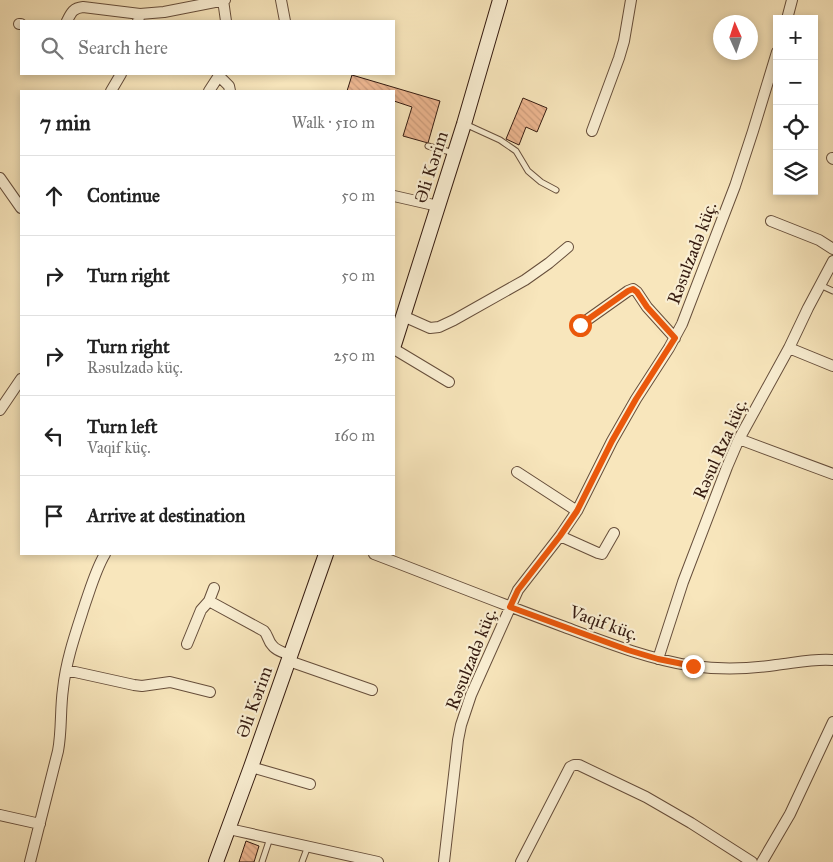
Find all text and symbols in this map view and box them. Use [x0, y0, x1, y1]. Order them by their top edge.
north arrow [713, 15, 758, 60]
map controls [773, 15, 818, 195]
button: + [773, 15, 818, 60]
search box [20, 20, 395, 75]
icon: search [38, 34, 66, 62]
text: Search here [78, 36, 168, 59]
button: − [773, 60, 818, 105]
button: locate [773, 105, 818, 150]
text: 7 min [40, 110, 91, 136]
text: Walk · 510 m [292, 113, 375, 132]
street label: Əli Kərim [409, 128, 453, 206]
button: layers [773, 150, 818, 195]
icon: ahead [40, 182, 68, 210]
text: Continue [87, 184, 160, 207]
text: 50 m [341, 186, 375, 205]
street label: Rəsulzadə küç. [662, 199, 722, 307]
icon: right [40, 262, 68, 290]
text: Turn right [87, 264, 170, 287]
text: 50 m [341, 266, 375, 285]
route start [569, 314, 592, 337]
text: Turn right [87, 335, 170, 358]
icon: right [40, 342, 68, 370]
text: 250 m [334, 346, 375, 365]
text: Rəsulzadə küç. [87, 358, 183, 377]
street label: Rəsul Rza küç. [688, 396, 752, 502]
text: Turn left [87, 415, 157, 438]
icon: left [40, 422, 68, 450]
text: 160 m [334, 426, 375, 445]
text: Vaqif küç. [87, 438, 151, 457]
icon: arrive [40, 502, 68, 530]
text: Arrive at destination [87, 504, 245, 527]
street label: Vaqif küç. [565, 600, 641, 647]
street label: Rəsulzadə küç. [441, 605, 501, 713]
route end [682, 655, 705, 678]
street label: Əli Kərim [231, 663, 277, 741]

